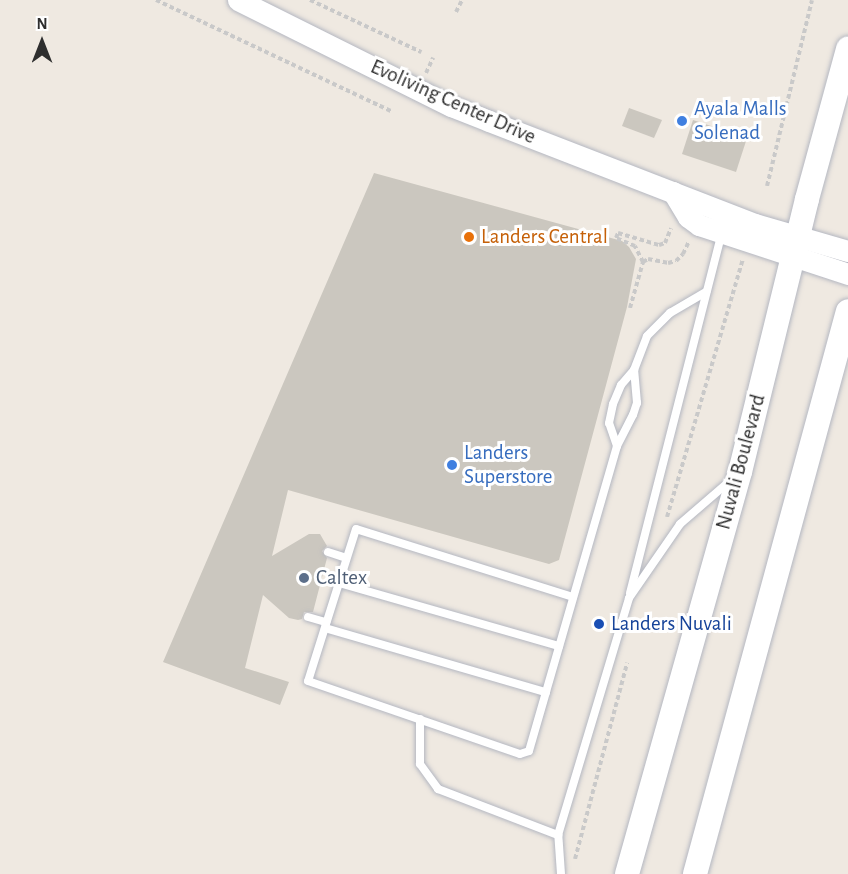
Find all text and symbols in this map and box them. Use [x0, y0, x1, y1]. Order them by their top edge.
north arrow [12, 12, 72, 72]
text: N [36, 16, 48, 32]
street label: Evoliving Center Drive [367, 54, 539, 150]
place label: Ayala Malls Solenad [694, 96, 787, 146]
marker: Ayala Malls Solenad [675, 114, 689, 128]
place label: Landers Central [481, 224, 608, 250]
marker: Landers Central [462, 230, 476, 244]
street label: Nuvali Boulevard [711, 392, 771, 532]
place label: Landers Superstore [464, 440, 552, 490]
marker: Landers Superstore [445, 458, 459, 472]
place label: Caltex [316, 565, 367, 591]
marker: Caltex [297, 571, 311, 585]
place label: Landers Nuvali [611, 611, 732, 637]
marker: Landers Nuvali [592, 617, 606, 631]

